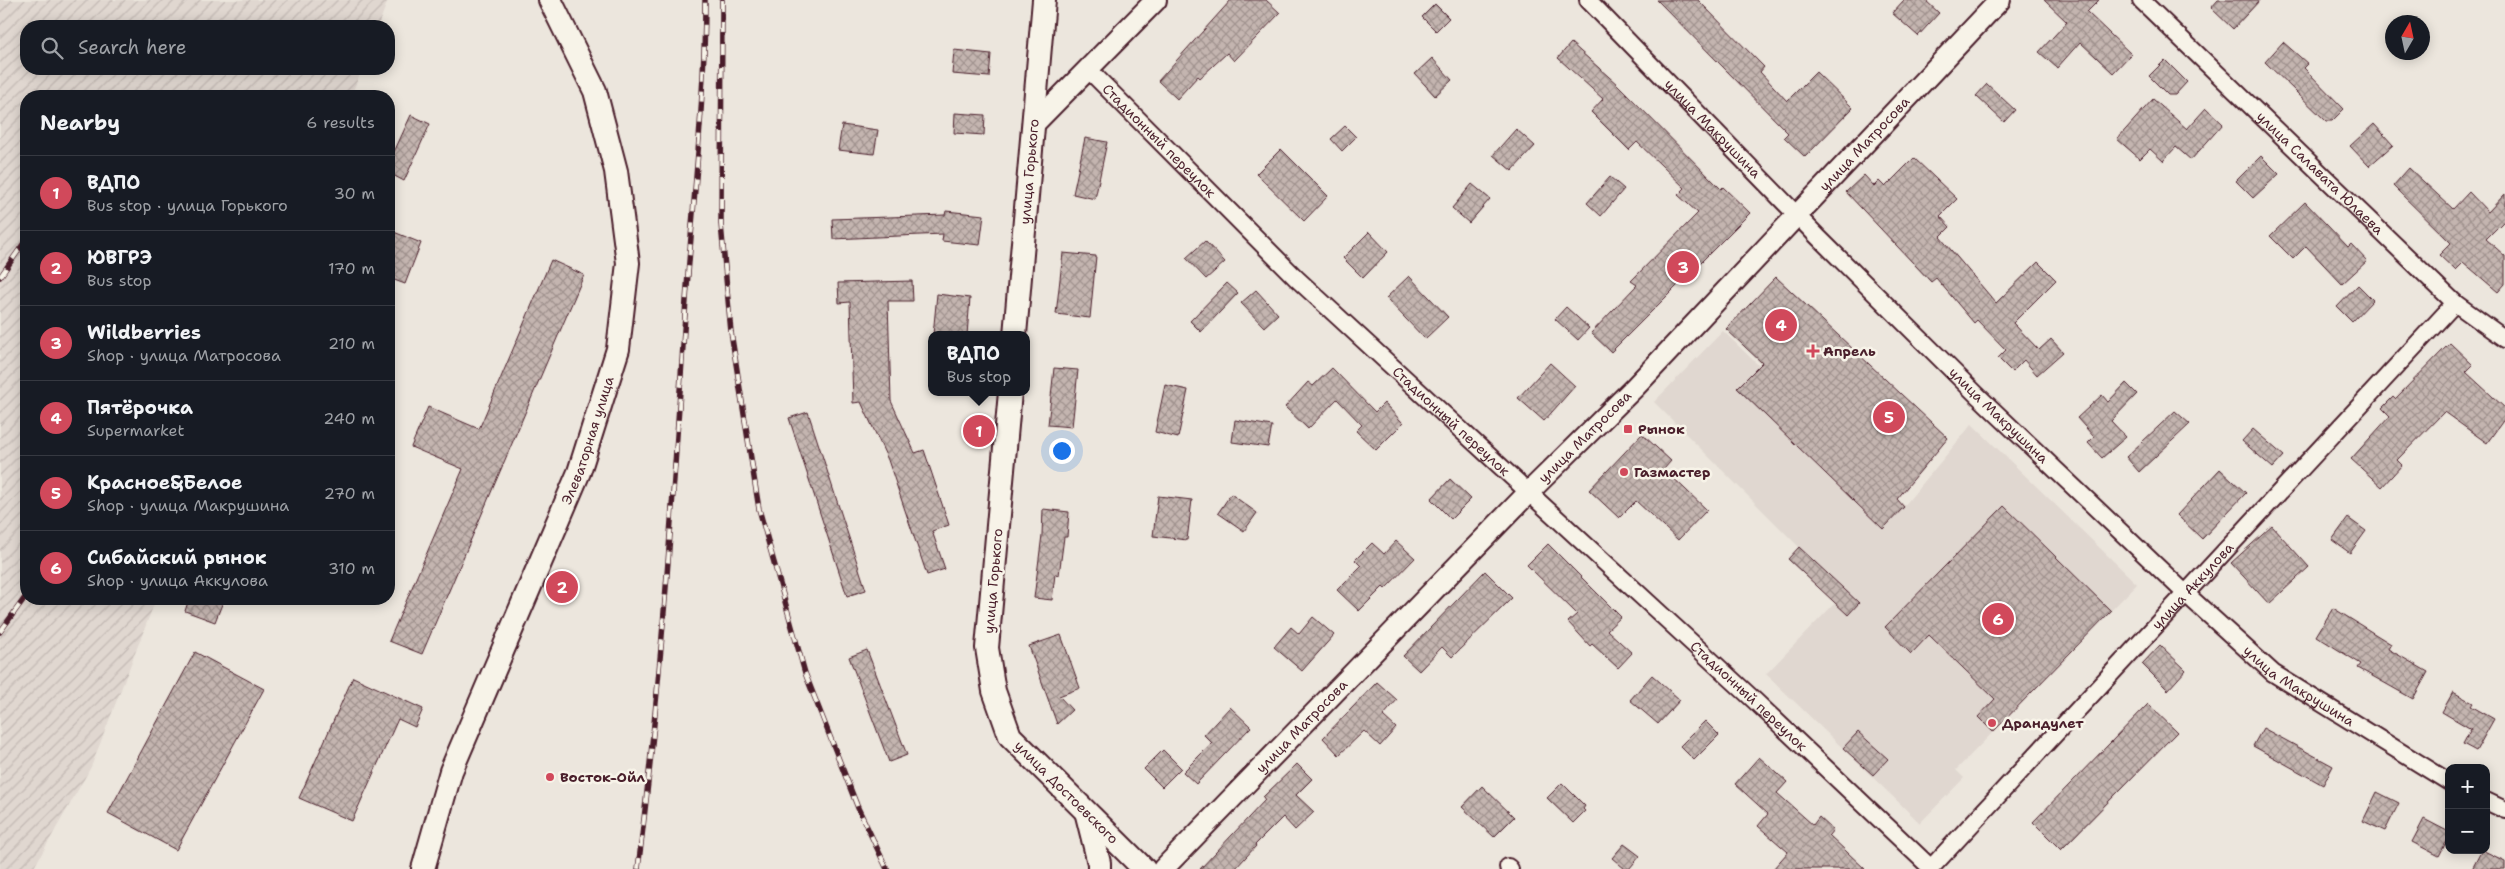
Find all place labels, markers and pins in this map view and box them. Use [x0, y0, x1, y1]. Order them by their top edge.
pin: 3 [1667, 248, 1699, 286]
pin: 4 [1765, 306, 1797, 344]
place label: Апрель [1823, 342, 1876, 360]
marker: Апрель [1807, 345, 1819, 357]
pin: 5 [1873, 398, 1905, 436]
pin: 1 [963, 412, 995, 450]
place label: Рынок [1638, 420, 1685, 438]
marker: Рынок [1622, 423, 1634, 435]
place label: Газмастер [1634, 463, 1710, 481]
marker: Газмастер [1618, 466, 1630, 478]
pin: 2 [546, 568, 578, 606]
pin: 6 [1982, 600, 2014, 638]
place label: Драндулет [2002, 714, 2084, 732]
marker: Драндулет [1986, 717, 1998, 729]
place label: Восток-Ойл [560, 768, 646, 786]
marker: Восток-Ойл [544, 771, 556, 783]

